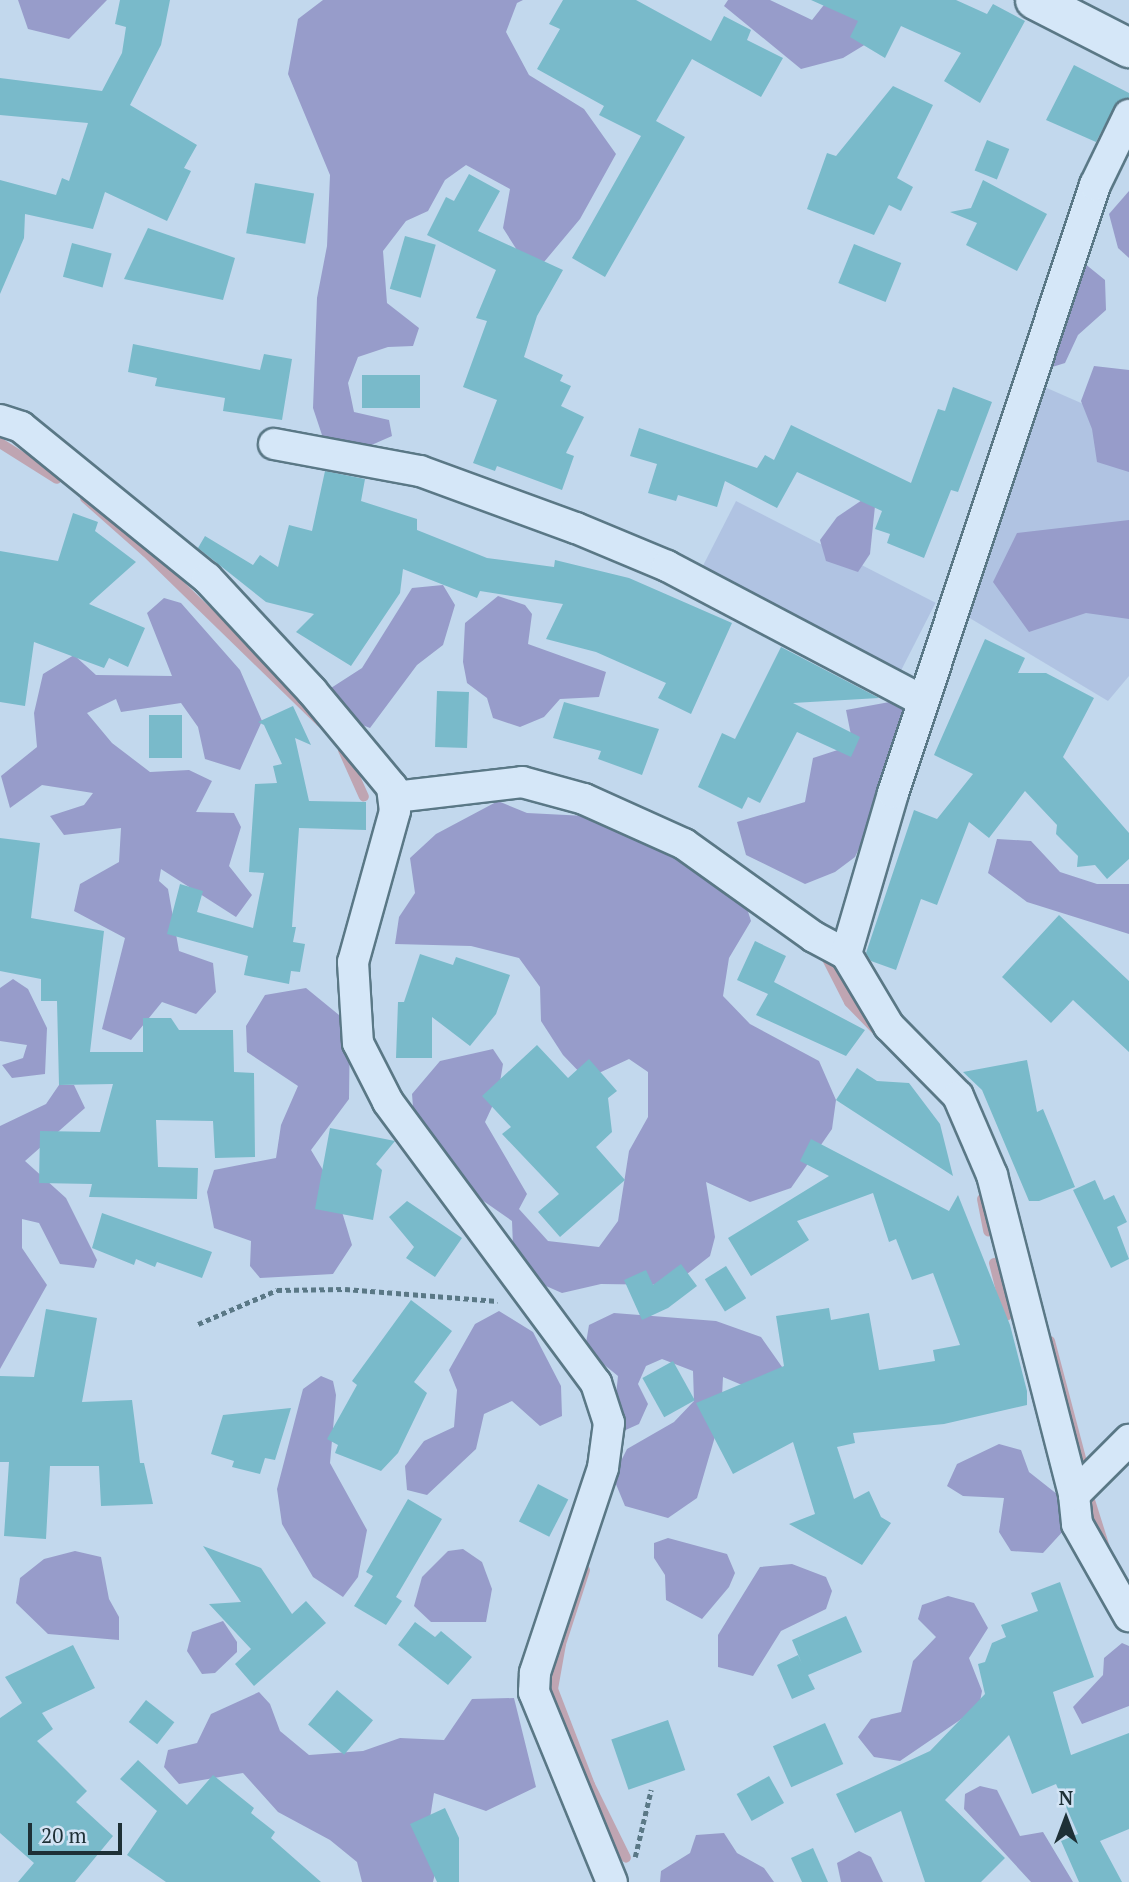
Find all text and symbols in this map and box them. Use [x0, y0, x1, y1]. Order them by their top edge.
north arrow [1031, 1784, 1101, 1854]
text: N [1059, 1785, 1073, 1810]
scale bar [32, 1808, 126, 1852]
text: 20 m [41, 1821, 87, 1849]

